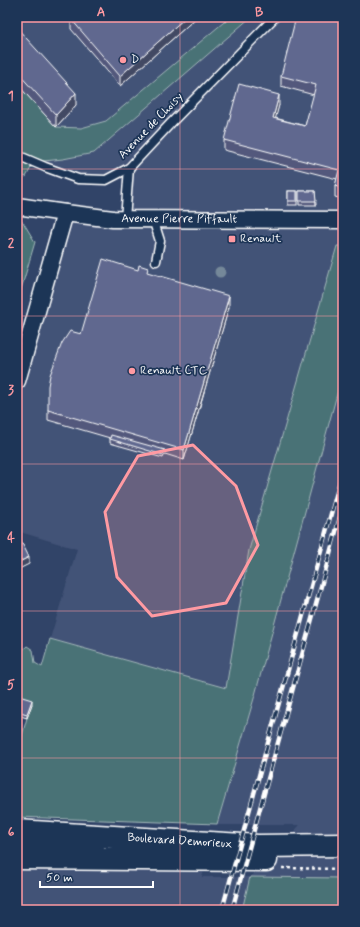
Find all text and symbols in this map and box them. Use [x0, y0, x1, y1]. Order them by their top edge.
text: A [97, 4, 105, 21]
text: B [255, 4, 264, 21]
place label: D [131, 52, 139, 68]
marker: D [118, 55, 128, 65]
text: 1 [8, 88, 14, 105]
street label: Avenue de Choisy [115, 89, 187, 163]
street label: Avenue Pierre Piffault [121, 211, 238, 228]
place label: Renault [240, 231, 281, 247]
marker: Renault [227, 234, 237, 244]
text: 2 [8, 235, 15, 252]
place label: Renault CTC [140, 363, 208, 379]
marker: Renault CTC [127, 366, 137, 376]
text: 3 [8, 382, 14, 399]
text: 4 [7, 530, 15, 547]
text: 5 [7, 677, 15, 694]
text: 6 [8, 824, 15, 841]
street label: Boulevard Demorieux [127, 830, 233, 852]
scale bar [40, 863, 153, 889]
text: 50 m [46, 870, 73, 886]

